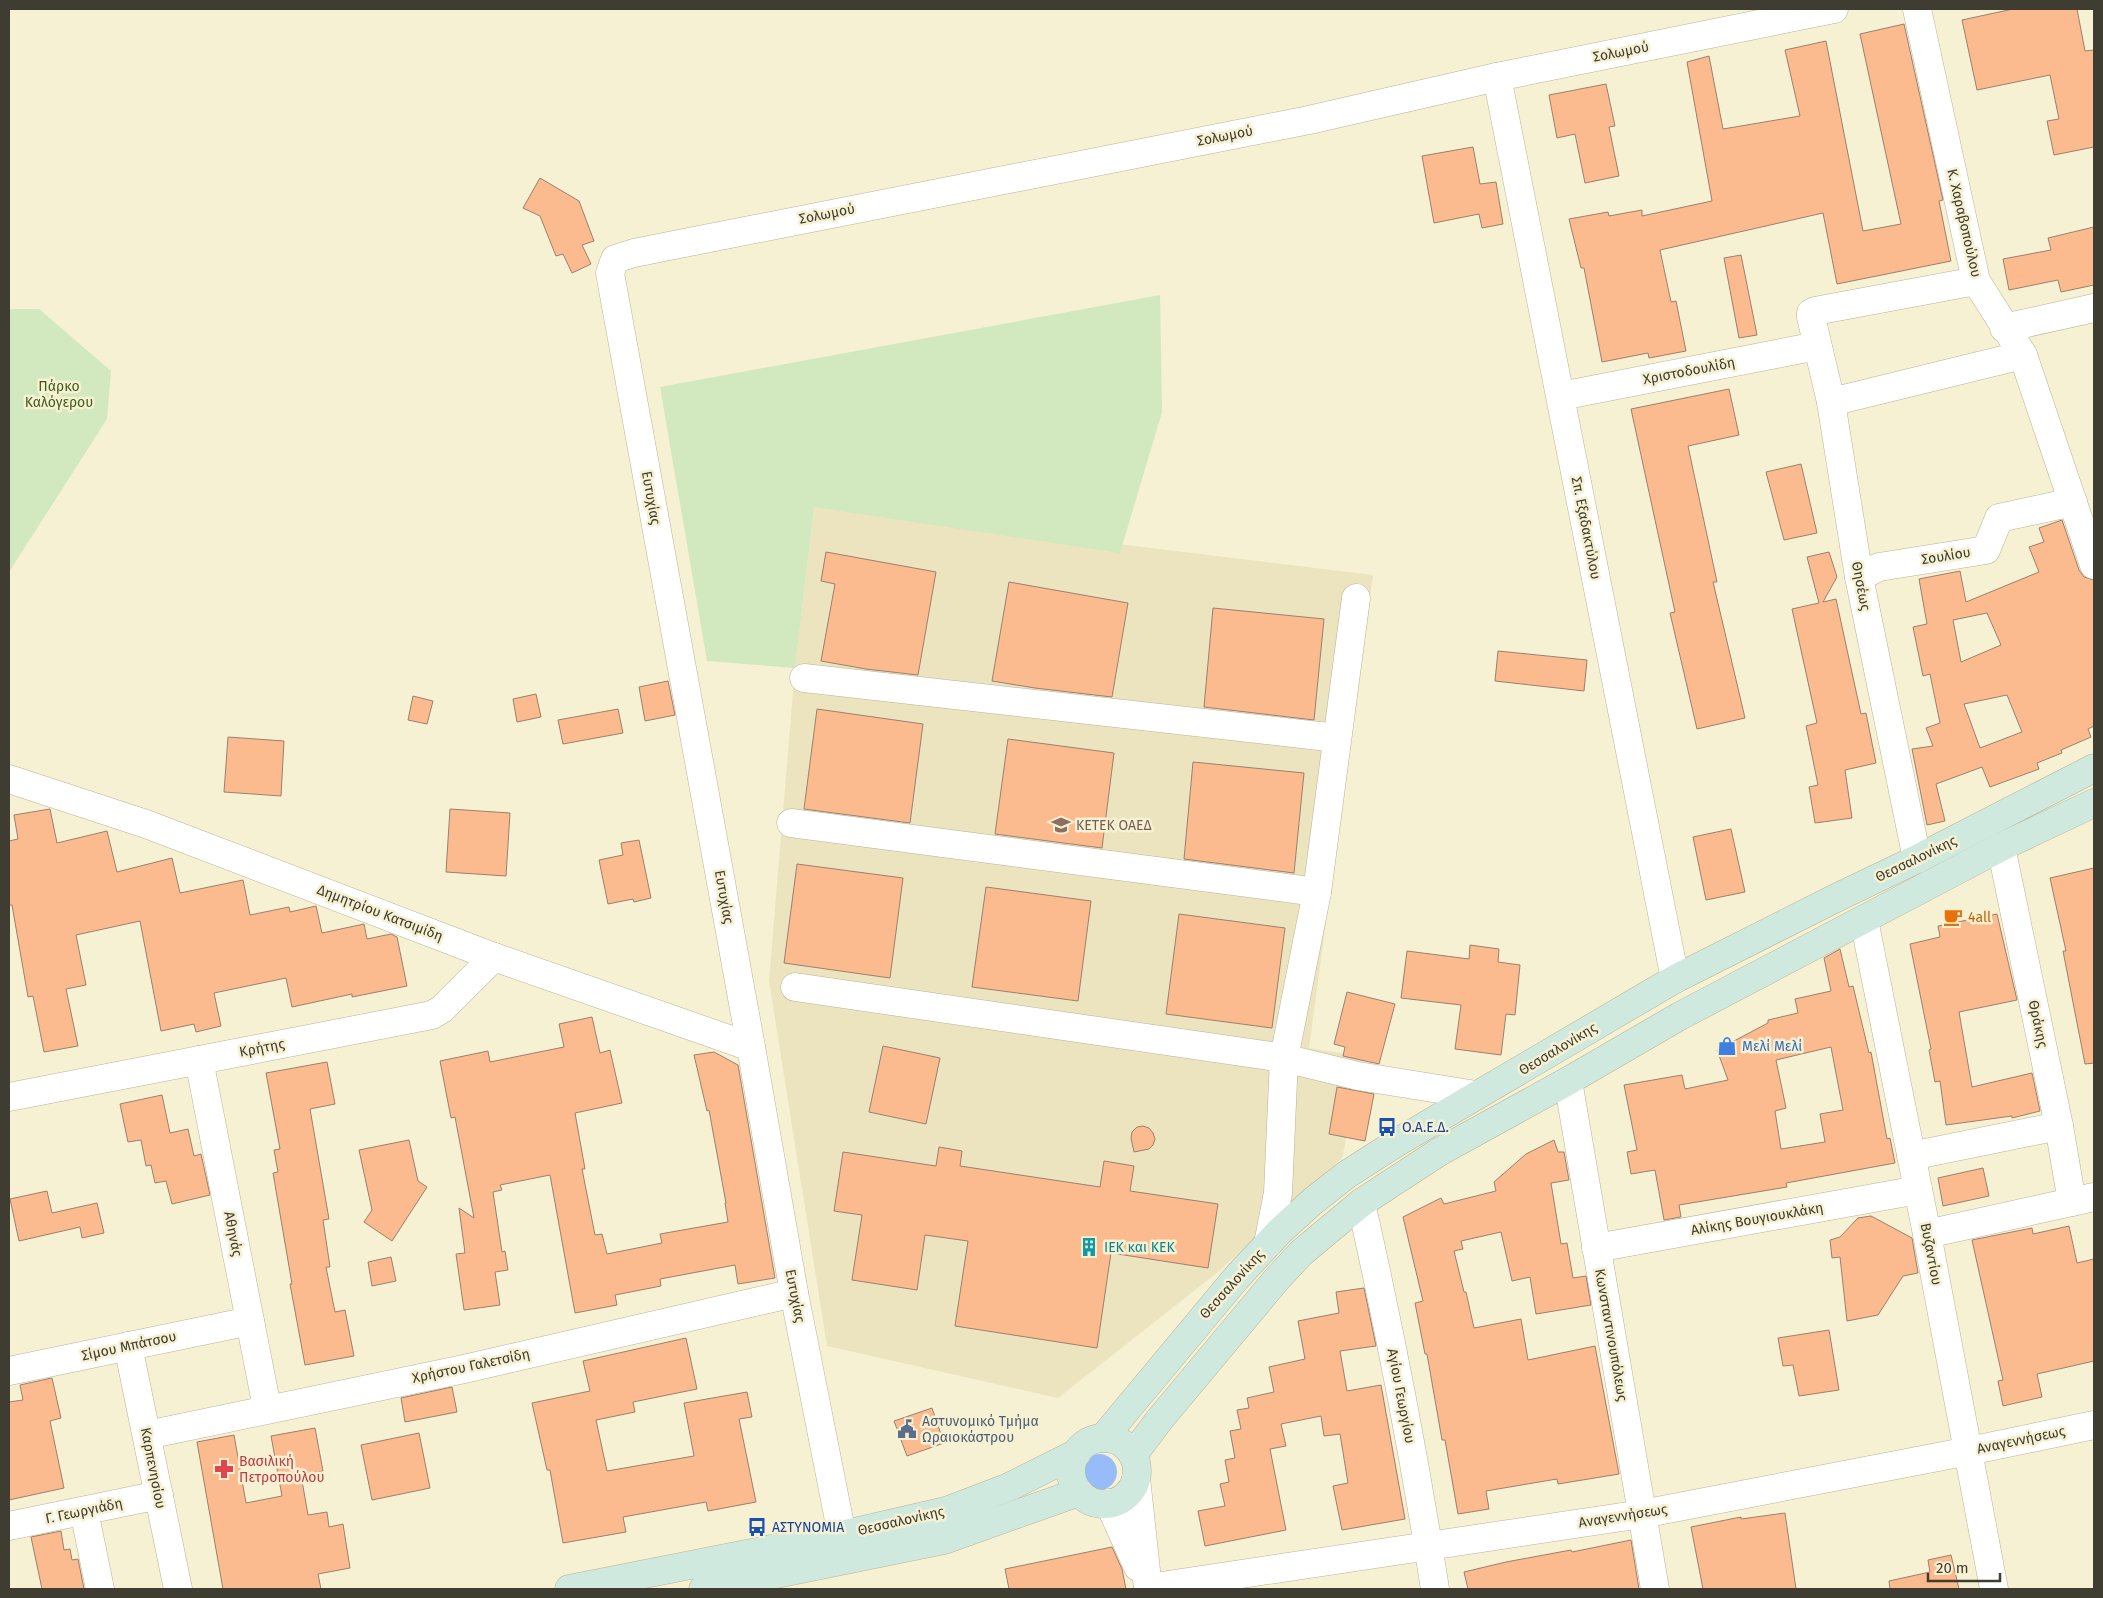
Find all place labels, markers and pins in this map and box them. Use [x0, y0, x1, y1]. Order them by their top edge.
school or university icon: ΚΕΤΕΚ ΟΑΕΔ [1050, 814, 1072, 836]
place label: ΚΕΤΕΚ ΟΑΕΔ [1076, 817, 1152, 834]
cafe icon: 4all [1942, 906, 1964, 928]
place label: 4all [1968, 909, 1991, 926]
shop icon: Μελί Μελί [1716, 1035, 1738, 1057]
place label: Μελί Μελί [1742, 1038, 1802, 1055]
bus stop icon: Ο.Α.Ε.Δ. [1376, 1116, 1398, 1138]
place label: Ο.Α.Ε.Δ. [1402, 1119, 1449, 1136]
building icon: ΙΕΚ και ΚΕΚ [1078, 1236, 1100, 1258]
place label: ΙΕΚ και ΚΕΚ [1104, 1239, 1175, 1256]
place label: Αστυνομικό Τμήμα Ωραιοκάστρου [922, 1413, 1039, 1446]
public building icon: Αστυνομικό Τμήμα Ωραιοκάστρου [896, 1418, 918, 1440]
place label: Βασιλική Πετροπούλου [239, 1453, 324, 1486]
pharmacy icon: Βασιλική Πετροπούλου [213, 1458, 235, 1480]
bus stop icon: ΑΣΤΥΝΟΜΙΑ [746, 1516, 768, 1538]
place label: ΑΣΤΥΝΟΜΙΑ [772, 1519, 844, 1536]

